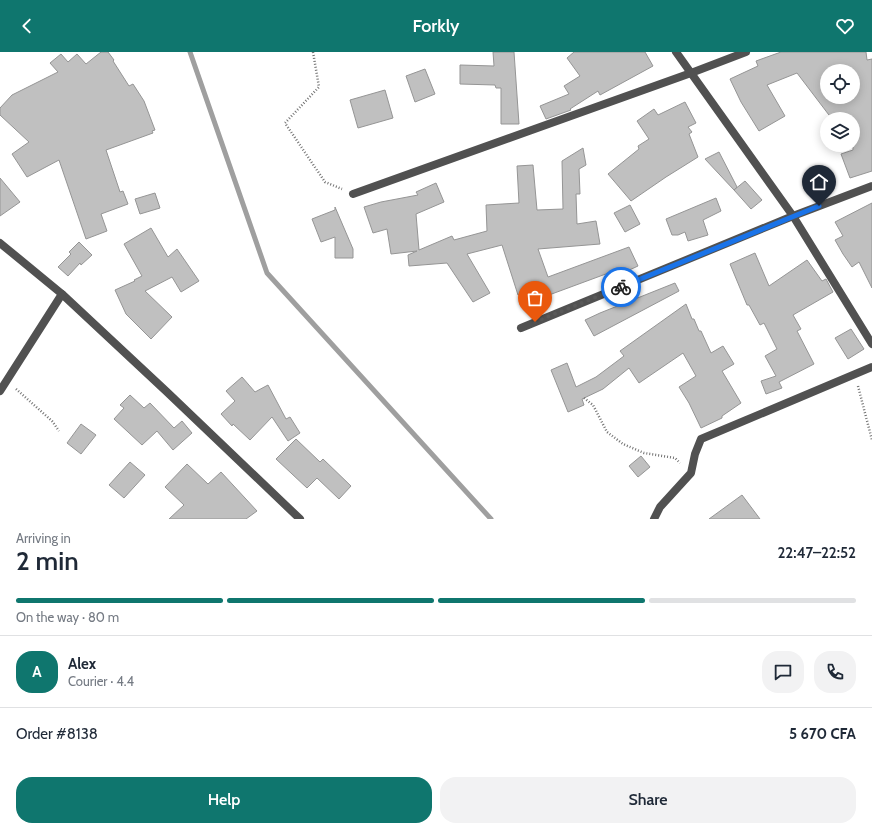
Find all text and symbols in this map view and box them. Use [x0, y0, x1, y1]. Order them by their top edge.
icon: back [16, 15, 38, 37]
text: Forkly [412, 15, 460, 37]
icon: heart [834, 15, 856, 37]
map controls [820, 64, 860, 152]
button: locate [820, 64, 860, 104]
button: layers [820, 112, 860, 152]
pin [802, 165, 836, 206]
icon: home [808, 171, 830, 193]
courier [601, 267, 641, 307]
icon: bike [610, 276, 632, 298]
pin [518, 281, 552, 322]
icon: bag [524, 287, 546, 309]
text: Arriving in [16, 530, 71, 546]
text: 22:47–22:52 [777, 544, 856, 562]
text: 2 min [16, 545, 79, 577]
text: On the way · 80 m [16, 609, 119, 625]
button: chat [762, 651, 804, 693]
button: phone [814, 651, 856, 693]
text: Alex [68, 655, 96, 673]
text: A [32, 663, 42, 681]
text: Courier · 4.4 [68, 673, 134, 689]
text: Order #8138 [16, 725, 98, 743]
text: 5 670 CFA [789, 725, 856, 743]
button: Help [16, 777, 432, 823]
button: Share [440, 777, 856, 823]

